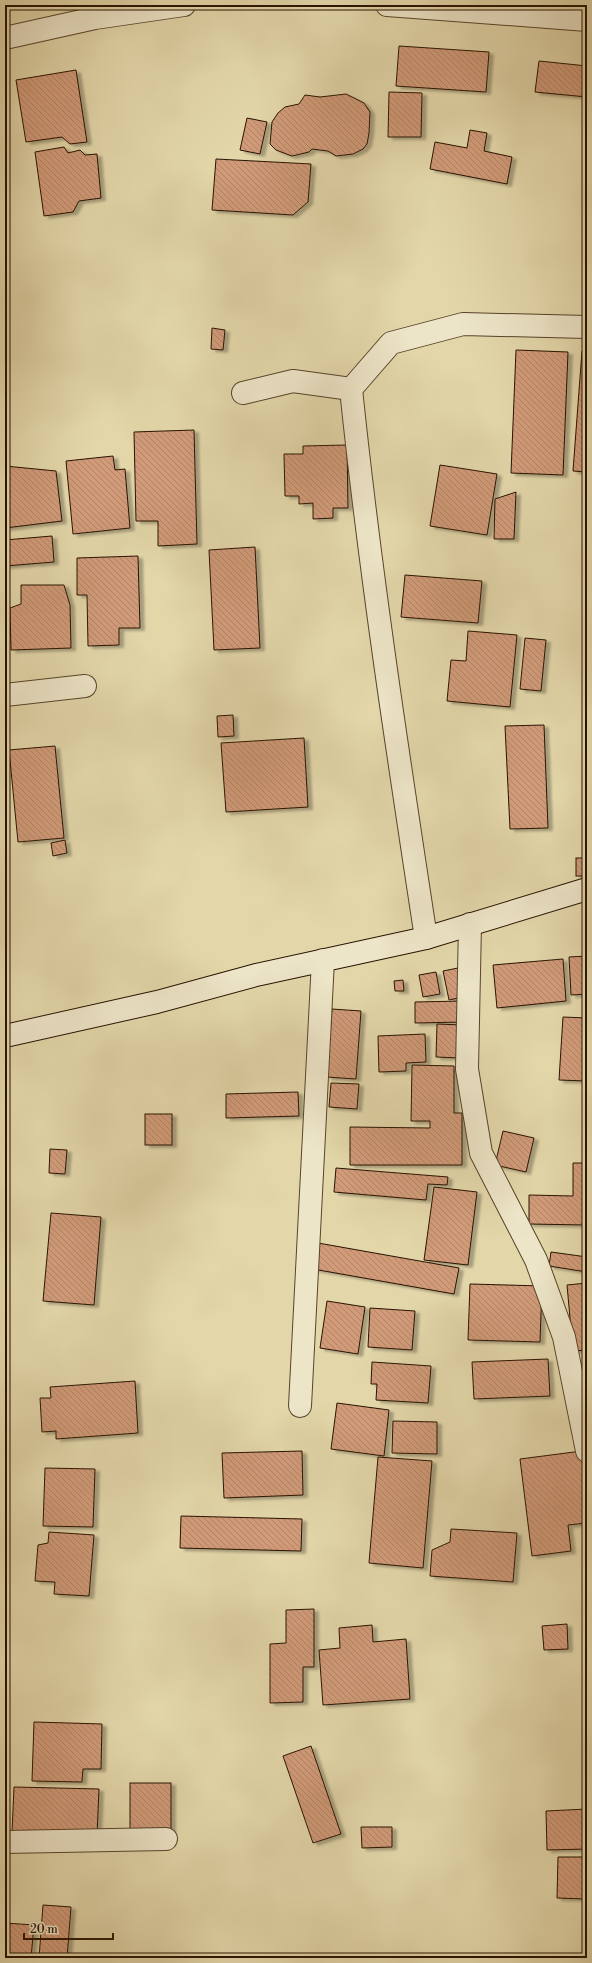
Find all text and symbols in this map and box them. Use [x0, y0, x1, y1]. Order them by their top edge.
scale bar [24, 1915, 113, 1941]
text: 20 m [30, 1922, 58, 1937]

